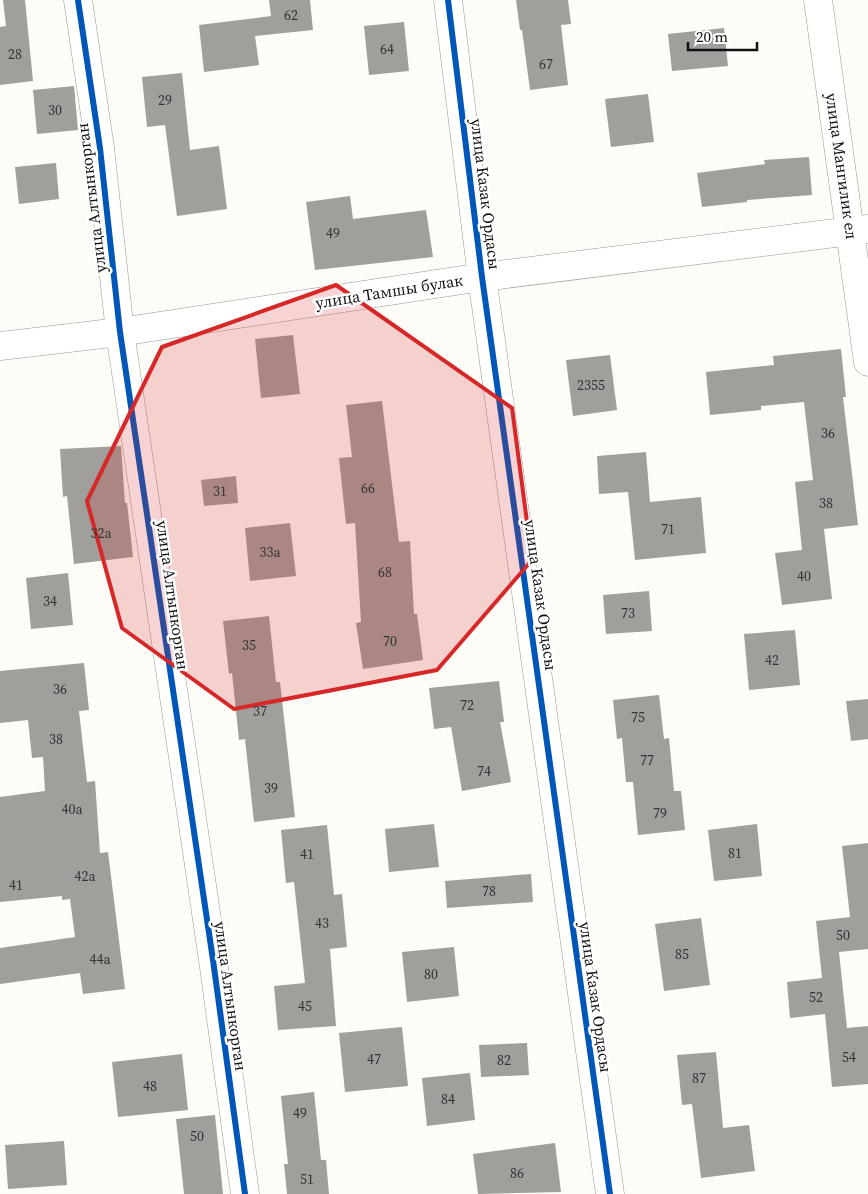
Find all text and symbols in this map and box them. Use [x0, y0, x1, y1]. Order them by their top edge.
house number: 62 [284, 5, 298, 25]
scale bar [688, 20, 757, 52]
text: 20 m [696, 26, 728, 47]
house number: 64 [380, 39, 394, 59]
house number: 28 [8, 44, 22, 64]
house number: 67 [539, 54, 553, 74]
house number: 29 [158, 90, 172, 110]
street label: улица Мангилик ел [821, 91, 863, 241]
house number: 30 [48, 100, 62, 120]
street label: улица Казак Ордасы [466, 117, 506, 271]
street label: улица Алтынкорган [71, 122, 111, 274]
house number: 49 [326, 223, 340, 243]
street label: улица Тамшы булак [314, 268, 464, 314]
house number: 2355 [577, 375, 605, 395]
house number: 36 [821, 423, 835, 443]
house number: 66 [361, 478, 375, 498]
house number: 31 [213, 481, 227, 501]
house number: 38 [819, 493, 833, 513]
street label: улица Казак Ордасы [520, 518, 562, 672]
street label: улица Алтынкорган [152, 519, 194, 671]
house number: 71 [661, 519, 675, 539]
house number: 32а [90, 523, 112, 543]
house number: 33а [259, 542, 281, 562]
house number: 68 [378, 562, 392, 582]
house number: 40 [797, 566, 811, 586]
house number: 34 [43, 591, 57, 611]
house number: 73 [621, 603, 635, 623]
house number: 70 [383, 631, 397, 651]
house number: 35 [242, 635, 256, 655]
house number: 42 [765, 650, 779, 670]
house number: 36 [53, 679, 67, 699]
house number: 72 [460, 695, 474, 715]
house number: 37 [253, 701, 267, 721]
house number: 75 [631, 707, 645, 727]
house number: 38 [49, 729, 63, 749]
house number: 77 [640, 750, 654, 770]
house number: 74 [477, 761, 491, 781]
house number: 39 [264, 778, 278, 798]
house number: 40а [61, 799, 83, 819]
house number: 79 [653, 803, 667, 823]
house number: 81 [728, 843, 742, 863]
house number: 41 [300, 844, 314, 864]
house number: 42а [74, 866, 96, 886]
house number: 41 [9, 875, 23, 895]
house number: 78 [482, 881, 496, 901]
house number: 43 [315, 913, 329, 933]
street label: улица Алтынкорган [210, 920, 252, 1072]
street label: улица Казак Ордасы [575, 920, 617, 1074]
house number: 50 [836, 925, 850, 945]
house number: 85 [675, 944, 689, 964]
house number: 44а [89, 949, 111, 969]
house number: 80 [424, 964, 438, 984]
house number: 52 [809, 987, 823, 1007]
house number: 45 [298, 996, 312, 1016]
house number: 54 [842, 1047, 856, 1067]
house number: 47 [367, 1049, 381, 1069]
house number: 82 [497, 1050, 511, 1070]
house number: 87 [692, 1068, 706, 1088]
house number: 48 [143, 1076, 157, 1096]
house number: 84 [441, 1089, 455, 1109]
house number: 49 [293, 1103, 307, 1123]
house number: 50 [190, 1126, 204, 1146]
house number: 86 [510, 1163, 524, 1183]
house number: 51 [300, 1169, 314, 1189]

